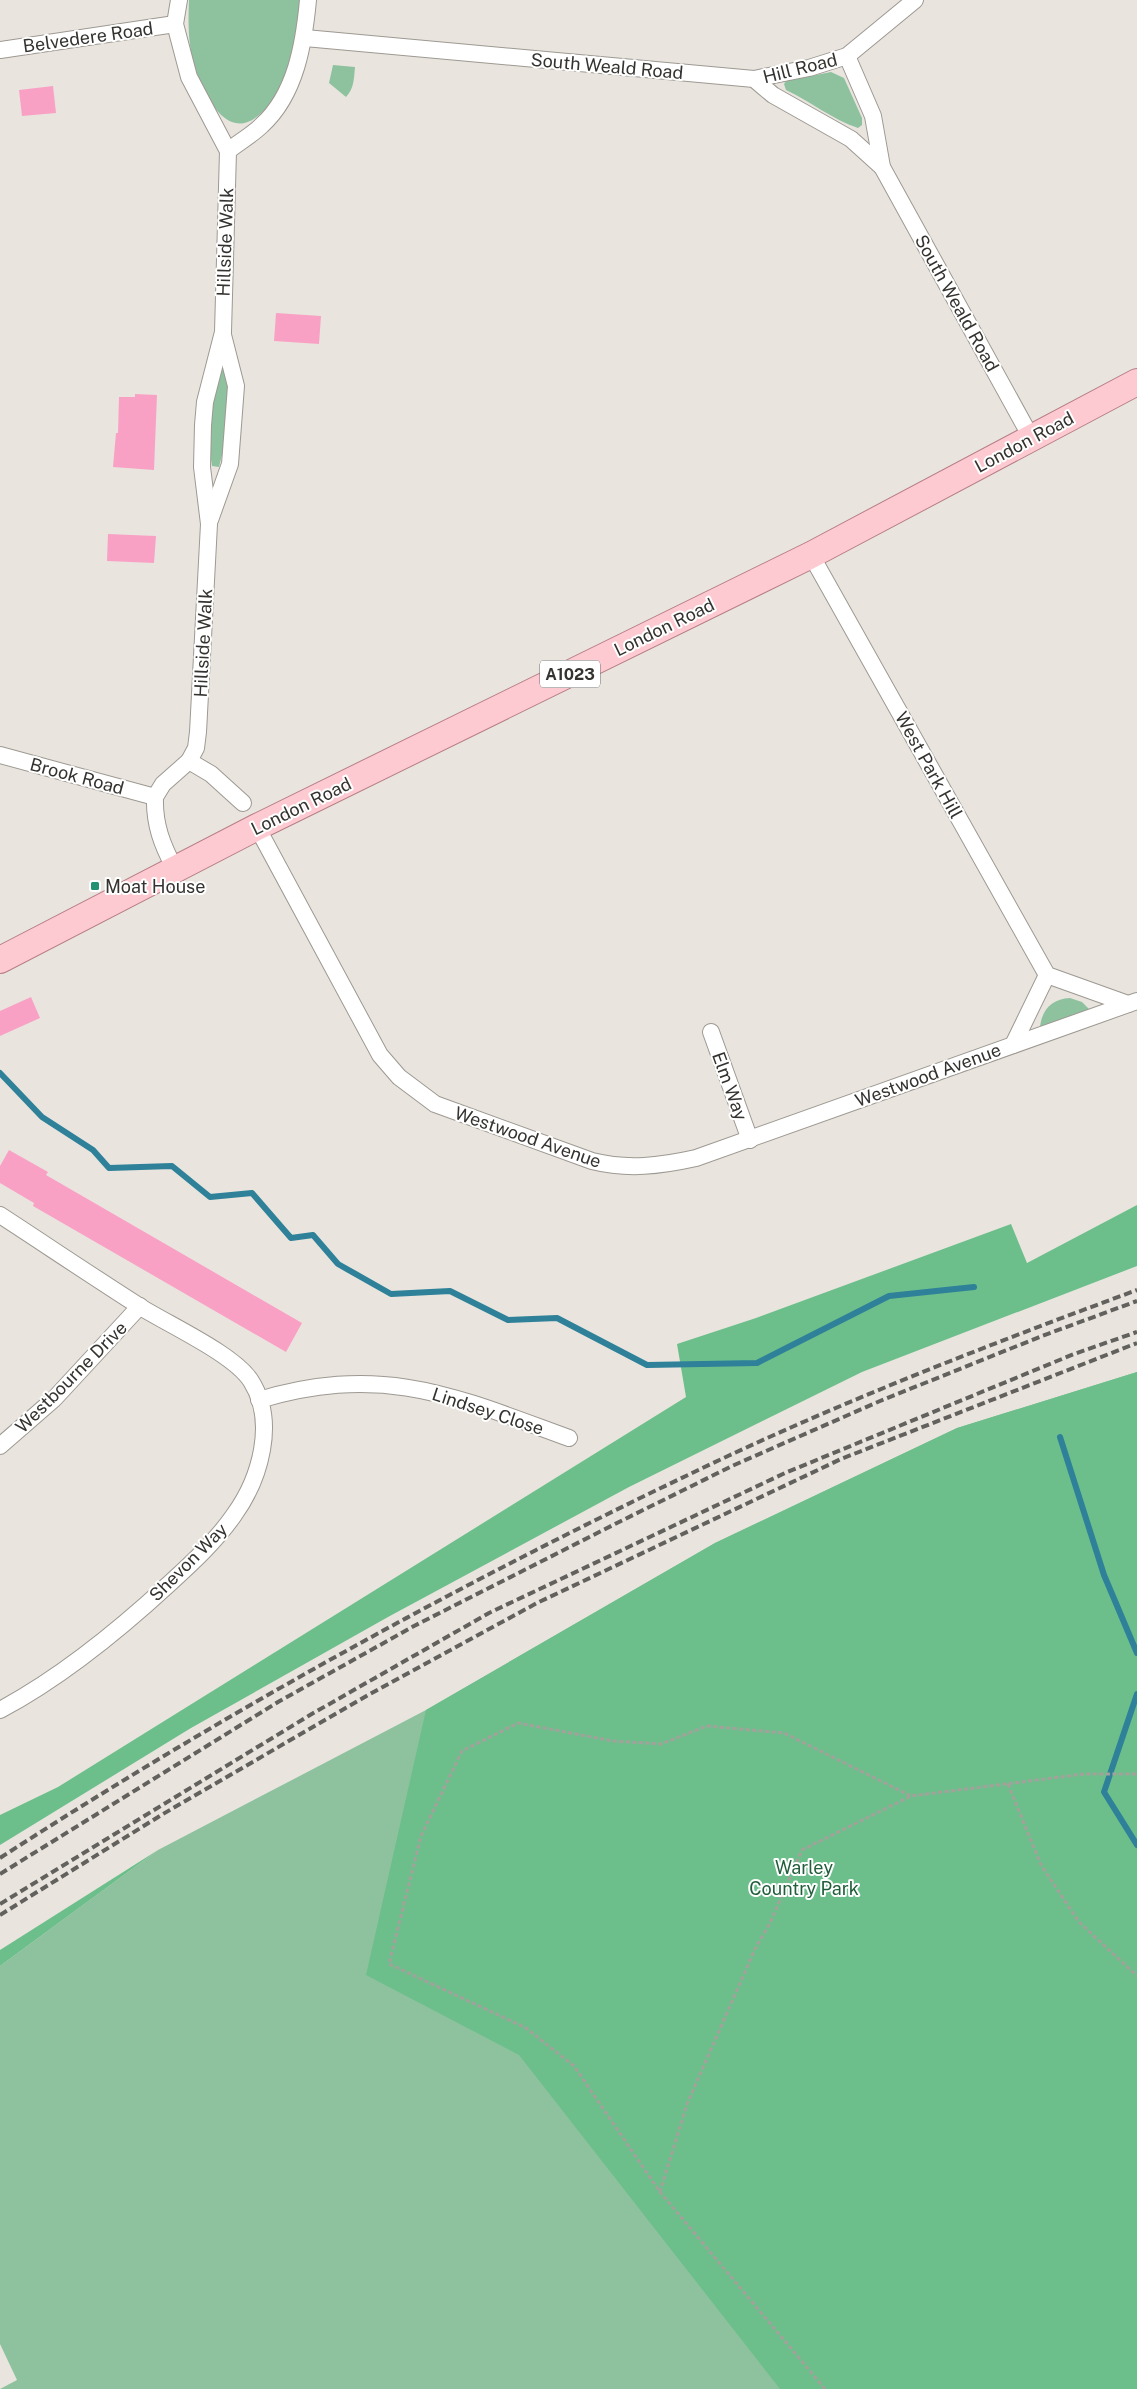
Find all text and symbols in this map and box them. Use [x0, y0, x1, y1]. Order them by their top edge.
street label: Belvedere Road [21, 17, 155, 57]
street label: South Weald Road [530, 49, 684, 83]
street label: Hill Road [761, 49, 839, 87]
street label: Hillside Walk [213, 187, 237, 297]
street label: South Weald Road [911, 231, 1003, 375]
street label: London Road [971, 407, 1077, 477]
street label: Hillside Walk [190, 588, 216, 698]
street label: London Road [610, 594, 718, 660]
road number: A1023 [540, 661, 600, 688]
street label: West Park Hill [891, 708, 967, 822]
street label: Brook Road [28, 753, 126, 799]
street label: London Road [247, 773, 355, 839]
place label: Moat House [105, 876, 205, 897]
marker: Moat House [89, 880, 101, 892]
street label: Westwood Avenue [852, 1039, 1004, 1111]
street label: Elm Way [708, 1049, 752, 1124]
street label: Westwood Avenue [452, 1102, 604, 1172]
street label: Westbourne Drive [11, 1317, 131, 1437]
street label: Lindsey Close [430, 1383, 546, 1439]
street label: Shevon Way [145, 1518, 232, 1605]
park label: Warley Country Park [749, 1857, 859, 1899]

